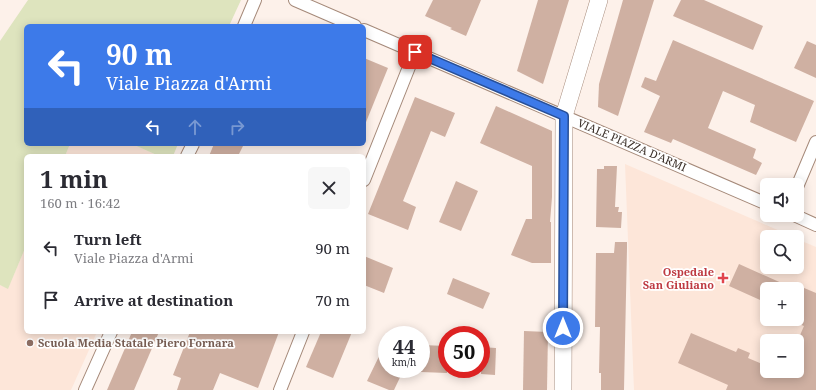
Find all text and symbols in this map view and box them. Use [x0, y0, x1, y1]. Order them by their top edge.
text: 90 m [106, 35, 173, 73]
pin [398, 35, 432, 69]
icon: left [40, 40, 92, 92]
icon: arrive [404, 41, 426, 63]
text: Viale Piazza d'Armi [106, 71, 271, 95]
street label: VIALE PIAZZA D'ARMI [576, 115, 689, 174]
icon: left [142, 116, 164, 138]
icon: ahead [184, 116, 206, 138]
icon: right [226, 116, 248, 138]
text: 1 min [40, 162, 108, 195]
button: close [308, 167, 350, 209]
map controls [760, 178, 804, 378]
button: sound [760, 178, 804, 222]
text: 160 m · 16:42 [40, 194, 120, 212]
text: Turn left [74, 229, 142, 249]
button: search [760, 230, 804, 274]
icon: left [40, 237, 62, 259]
text: 90 m [315, 238, 350, 258]
text: Viale Piazza d'Armi [74, 249, 193, 267]
place label: Ospedale San Giuliano [643, 264, 714, 292]
marker: Ospedale San Giuliano [717, 272, 729, 284]
button: + [760, 282, 804, 326]
icon: arrive [40, 289, 62, 311]
text: Arrive at destination [74, 290, 233, 310]
text: 70 m [315, 290, 350, 310]
position arrow [542, 307, 584, 349]
speed limit sign: 50 [438, 326, 490, 378]
text: 44 [393, 333, 415, 360]
button: − [760, 334, 804, 378]
place label: Scuola Media Statale Piero Fornara [38, 335, 234, 350]
marker: Scuola Media Statale Piero Fornara [25, 338, 35, 348]
text: km/h [392, 355, 416, 369]

